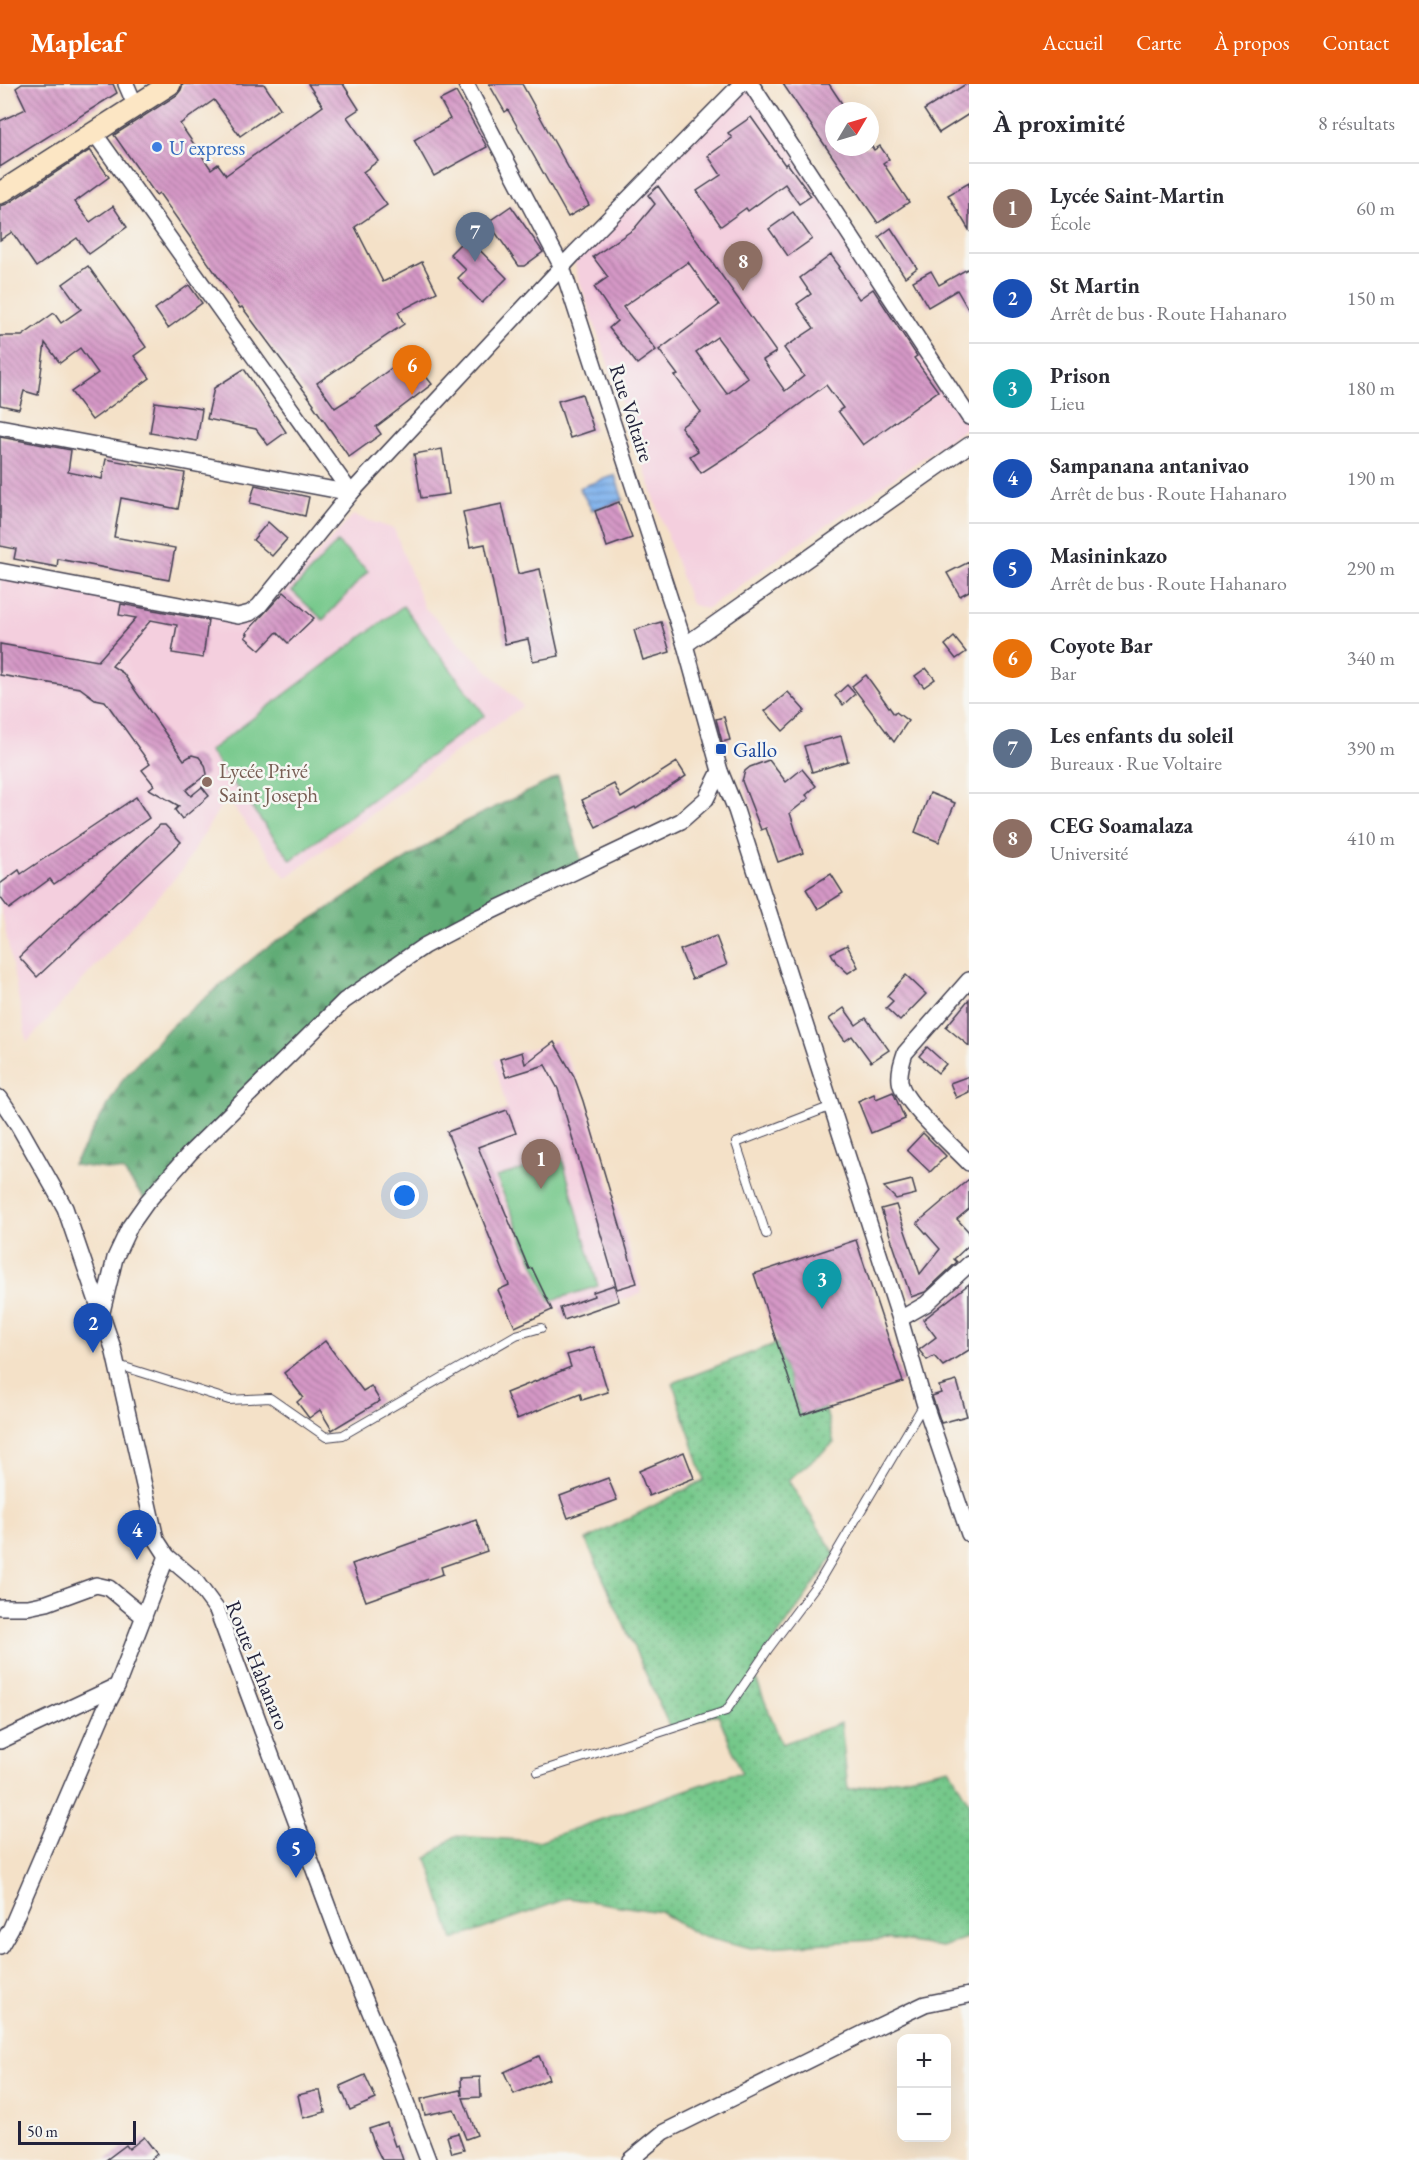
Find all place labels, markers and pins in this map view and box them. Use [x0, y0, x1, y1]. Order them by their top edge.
place label: U express [169, 134, 245, 161]
marker: U express [150, 140, 164, 154]
pin: 7 [456, 212, 494, 262]
pin: 8 [724, 242, 762, 291]
pin: 6 [392, 346, 432, 395]
place label: Gallo [733, 736, 777, 763]
marker: Gallo [714, 742, 728, 756]
place label: Lycée Privé Saint Joseph [219, 757, 318, 808]
marker: Lycée Privé Saint Joseph [200, 775, 214, 789]
pin: 1 [522, 1140, 560, 1189]
pin: 3 [802, 1260, 842, 1309]
pin: 2 [74, 1304, 112, 1353]
pin: 4 [118, 1510, 156, 1560]
pin: 5 [276, 1828, 316, 1878]

